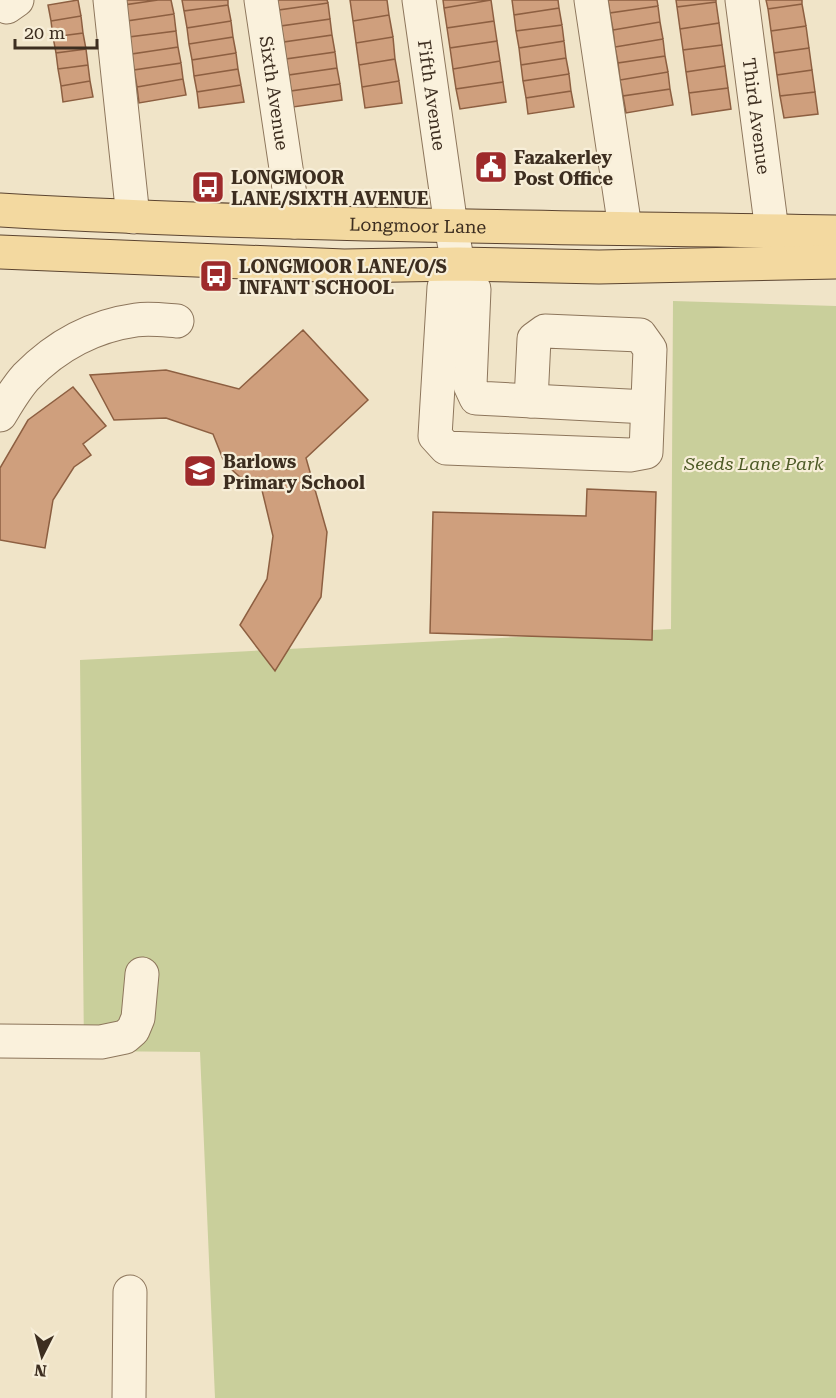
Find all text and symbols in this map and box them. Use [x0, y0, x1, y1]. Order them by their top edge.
scale bar [15, 12, 98, 50]
text: 20 m [24, 22, 65, 43]
street label: Sixth Avenue [256, 34, 294, 152]
street label: Fifth Avenue [414, 38, 451, 152]
street label: Third Avenue [739, 56, 775, 176]
place label: Fazakerley Post Office [514, 147, 613, 189]
public building icon: Fazakerley Post Office [473, 149, 509, 185]
place label: LONGMOOR LANE/SIXTH AVENUE [231, 167, 429, 209]
bus stop icon: LONGMOOR LANE/SIXTH AVENUE [190, 169, 226, 205]
street label: Longmoor Lane [349, 213, 487, 237]
place label: LONGMOOR LANE/O/S INFANT SCHOOL [239, 256, 447, 298]
bus stop icon: LONGMOOR LANE/O/S INFANT SCHOOL [198, 258, 234, 294]
place label: Barlows Primary School [223, 451, 365, 493]
school or university icon: Barlows Primary School [182, 453, 218, 489]
park label: Seeds Lane Park [683, 453, 824, 474]
north arrow [12, 1326, 72, 1386]
text: N [33, 1360, 48, 1381]

